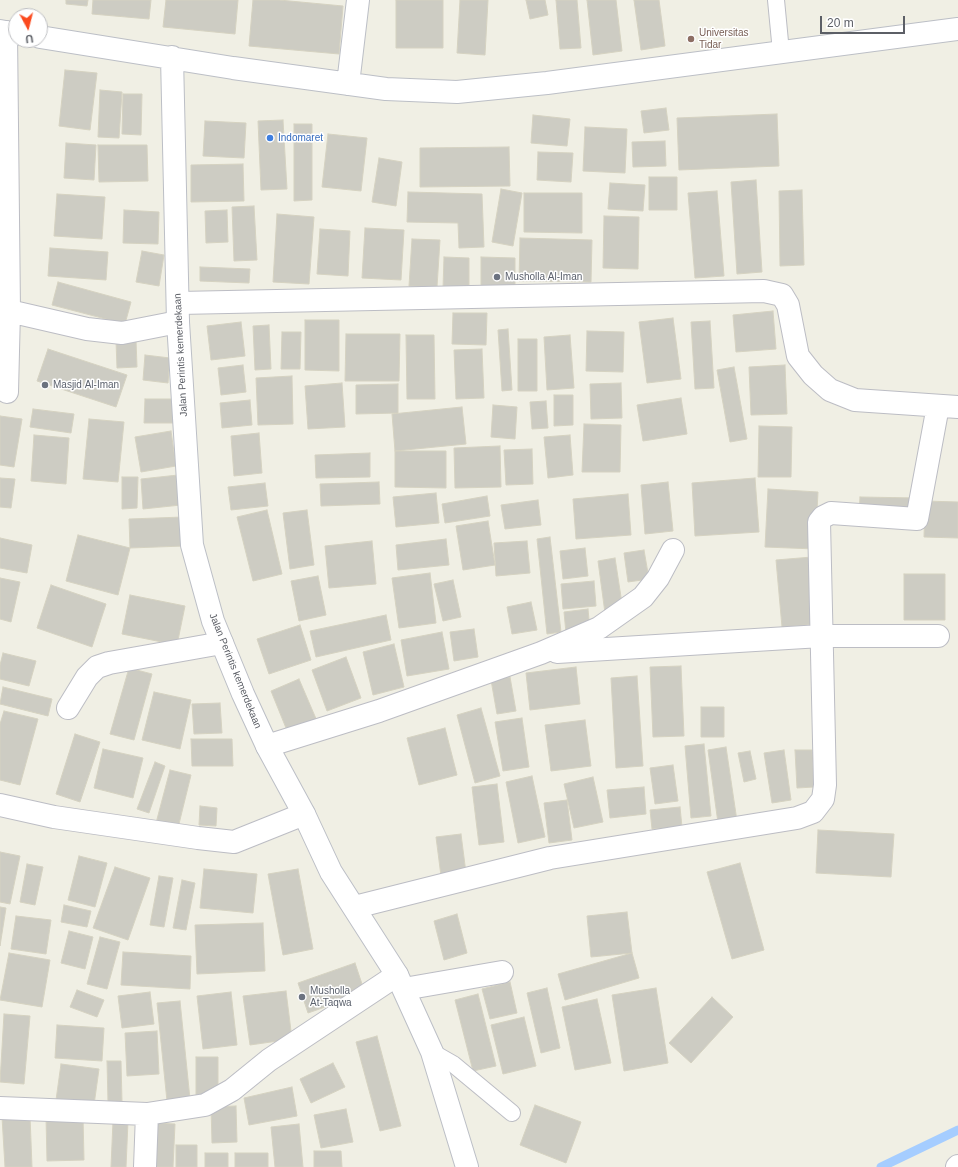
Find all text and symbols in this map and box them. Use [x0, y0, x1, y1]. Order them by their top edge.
north arrow [8, 8, 48, 48]
scale bar [822, 8, 907, 34]
text: 20 m [827, 16, 854, 30]
place label: Universitas Tidar [699, 27, 748, 50]
text: U [25, 32, 34, 45]
marker: Universitas Tidar [686, 34, 696, 44]
place label: Indomaret [278, 132, 323, 144]
marker: Indomaret [265, 133, 275, 143]
place label: Musholla Al-Iman [505, 271, 582, 283]
marker: Musholla Al-Iman [492, 272, 502, 282]
street label: Jalan Perintis kemerdekaan [172, 293, 190, 417]
place label: Masjid Al-Iman [53, 379, 119, 391]
marker: Masjid Al-Iman [40, 380, 50, 390]
street label: Jalan Perintis kemerdekaan [206, 612, 264, 730]
place label: Musholla At-Taqwa [310, 985, 352, 1008]
marker: Musholla At-Taqwa [297, 992, 307, 1002]

